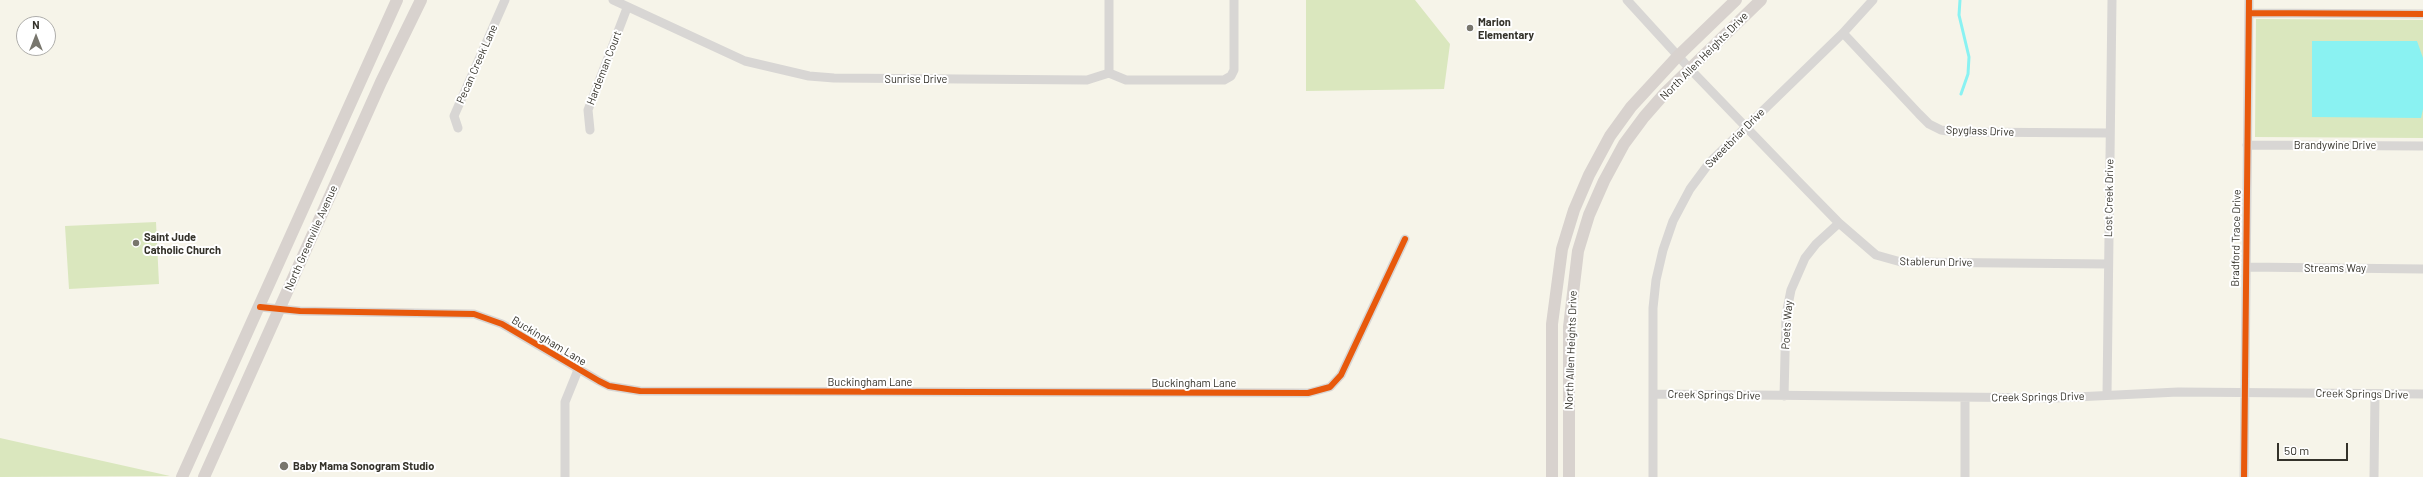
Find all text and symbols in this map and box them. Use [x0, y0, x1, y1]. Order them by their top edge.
street label: North Allen Heights Drive [1657, 9, 1751, 103]
place label: Marion Elementary [1478, 15, 1534, 41]
north arrow [16, 16, 56, 56]
text: N [32, 18, 40, 31]
street label: Pecan Creek Lane [454, 22, 500, 106]
marker: Marion Elementary [1465, 23, 1475, 33]
street label: Hardeman Court [584, 29, 624, 107]
street label: Sunrise Drive [885, 72, 947, 86]
street label: Sweetbriar Drive [1702, 105, 1768, 171]
street label: Spyglass Drive [1946, 123, 2014, 139]
street label: Brandywine Drive [2294, 138, 2376, 152]
street label: Lost Creek Drive [2102, 159, 2116, 237]
street label: North Greenville Avenue [282, 183, 340, 293]
street label: Bradford Trace Drive [2229, 189, 2243, 287]
place label: Saint Jude Catholic Church [144, 230, 221, 256]
marker: Saint Jude Catholic Church [131, 238, 141, 248]
street label: Stablerun Drive [1899, 255, 1973, 269]
street label: Streams Way [2304, 261, 2366, 275]
street label: North Allen Heights Drive [1562, 290, 1580, 410]
street label: Poets Way [1779, 300, 1795, 350]
street label: Buckingham Lane [509, 313, 589, 369]
street label: Buckingham Lane [828, 375, 912, 389]
street label: Buckingham Lane [1152, 376, 1236, 390]
street label: Creek Springs Drive [2315, 387, 2409, 401]
street label: Creek Springs Drive [1667, 388, 1761, 402]
street label: Creek Springs Drive [1991, 390, 2085, 404]
scale bar [2279, 435, 2350, 461]
text: 50 m [2284, 443, 2309, 457]
place label: Baby Mama Sonogram Studio [293, 459, 434, 473]
marker: Baby Mama Sonogram Studio [278, 460, 290, 472]

